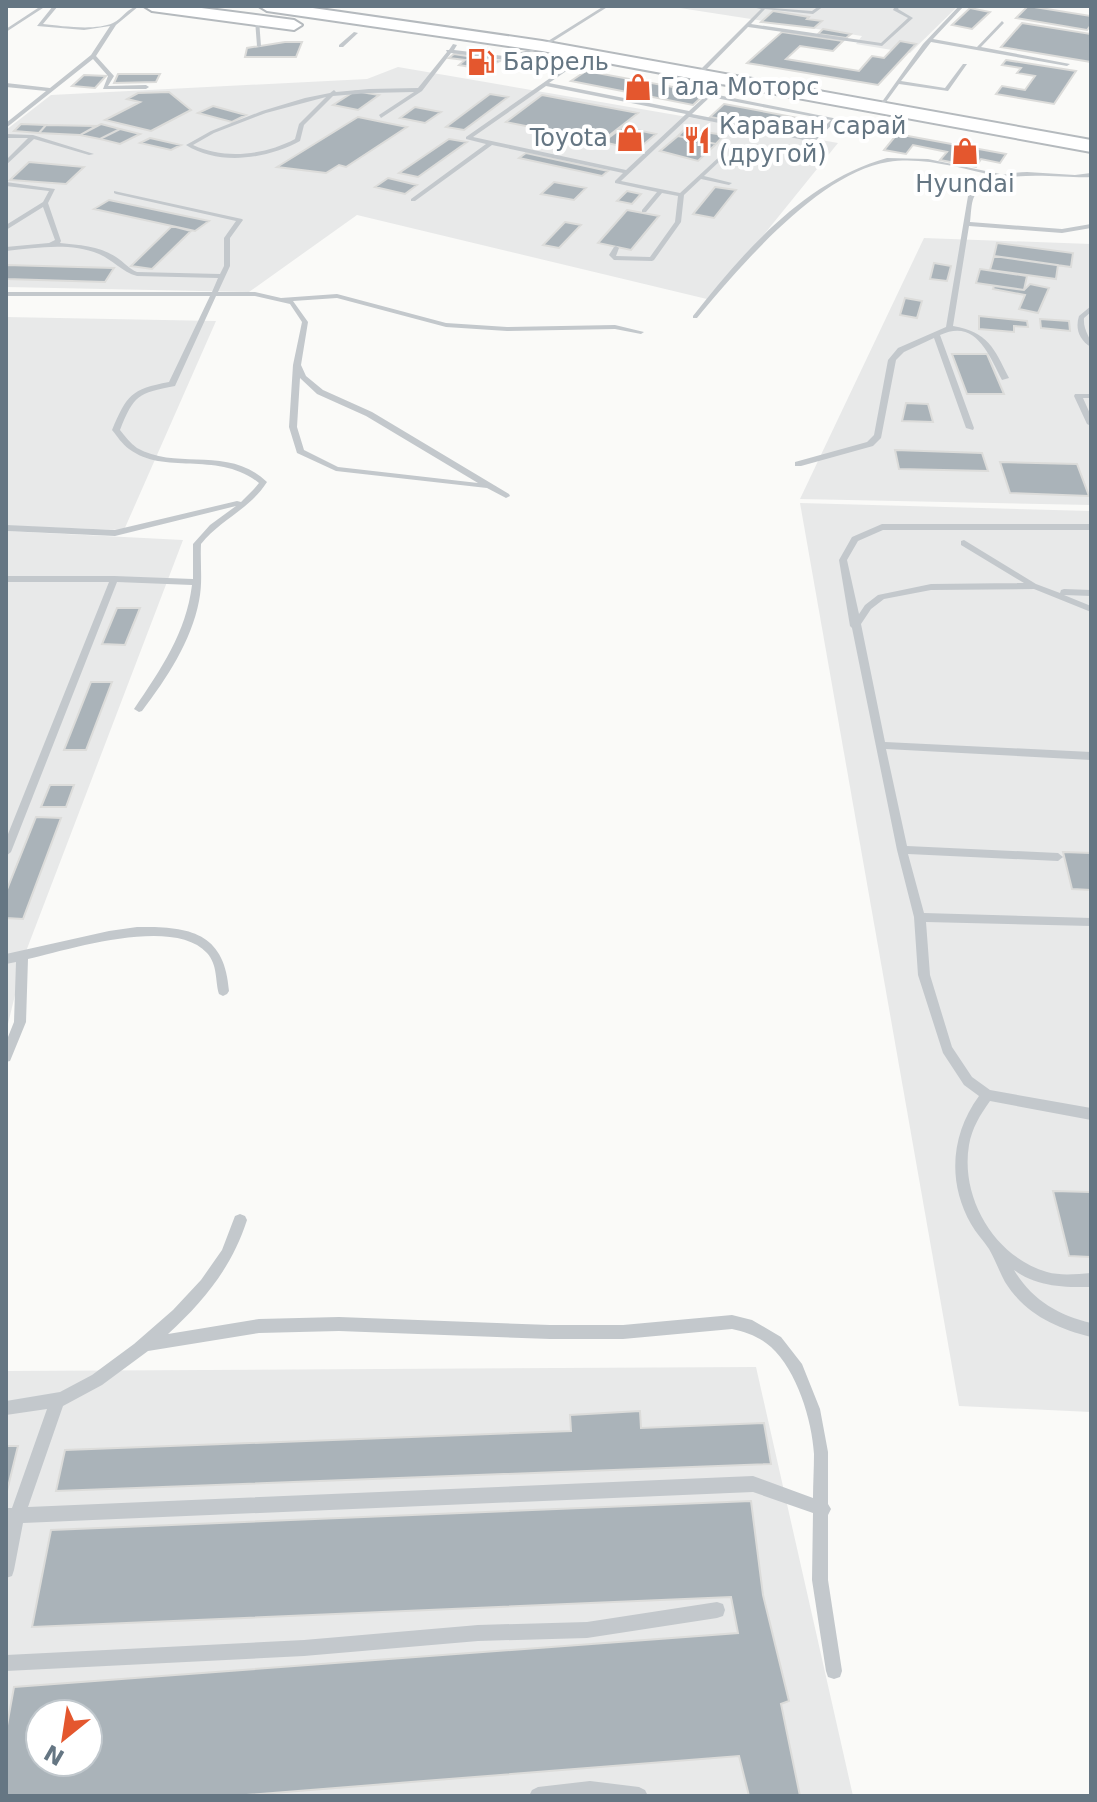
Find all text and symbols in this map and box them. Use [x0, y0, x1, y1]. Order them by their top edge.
fuel station icon: Баррель [466, 47, 496, 77]
place label: Баррель [503, 48, 609, 76]
shop icon: Гала Моторс [623, 72, 653, 102]
place label: Гала Моторс [660, 73, 820, 101]
place label: Караван сарай (другой) [719, 112, 906, 168]
shop icon: Toyota [615, 123, 645, 153]
place label: Toyota [529, 124, 608, 152]
restaurant icon: Караван сарай (другой) [682, 125, 712, 155]
shop icon: Hyundai [950, 136, 980, 166]
place label: Hyundai [915, 170, 1015, 198]
north arrow [24, 1698, 104, 1778]
text: N [40, 1739, 68, 1770]

